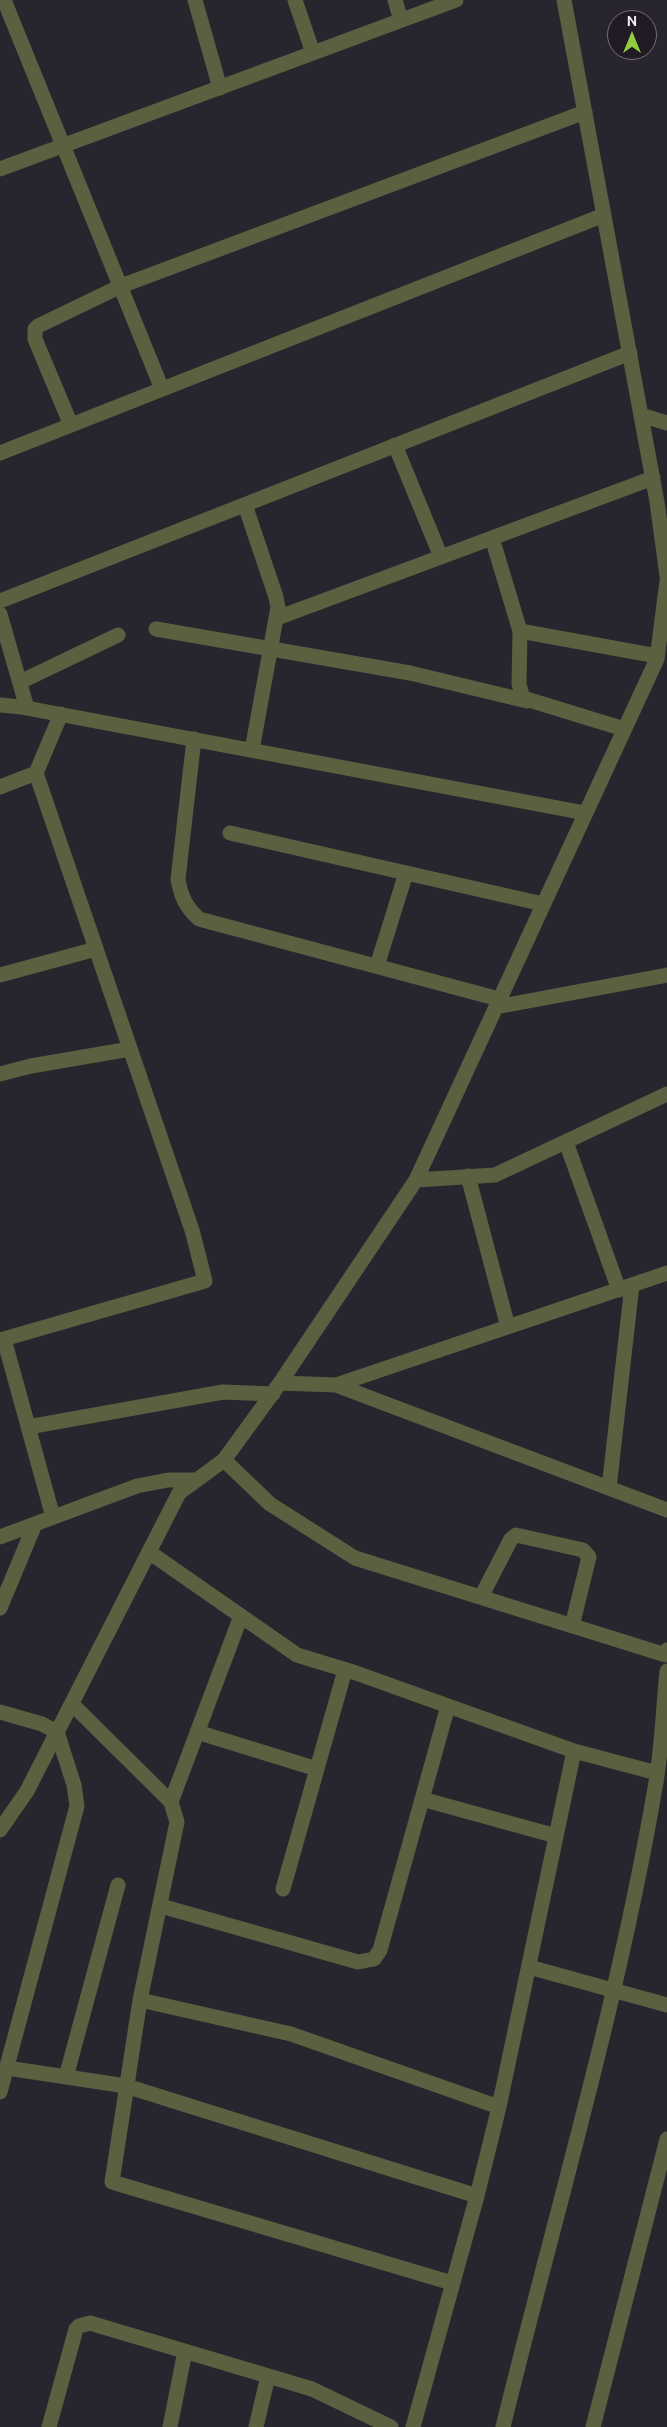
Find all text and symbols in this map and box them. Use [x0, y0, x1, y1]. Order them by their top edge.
north arrow [607, 10, 657, 60]
text: N [627, 13, 637, 29]

